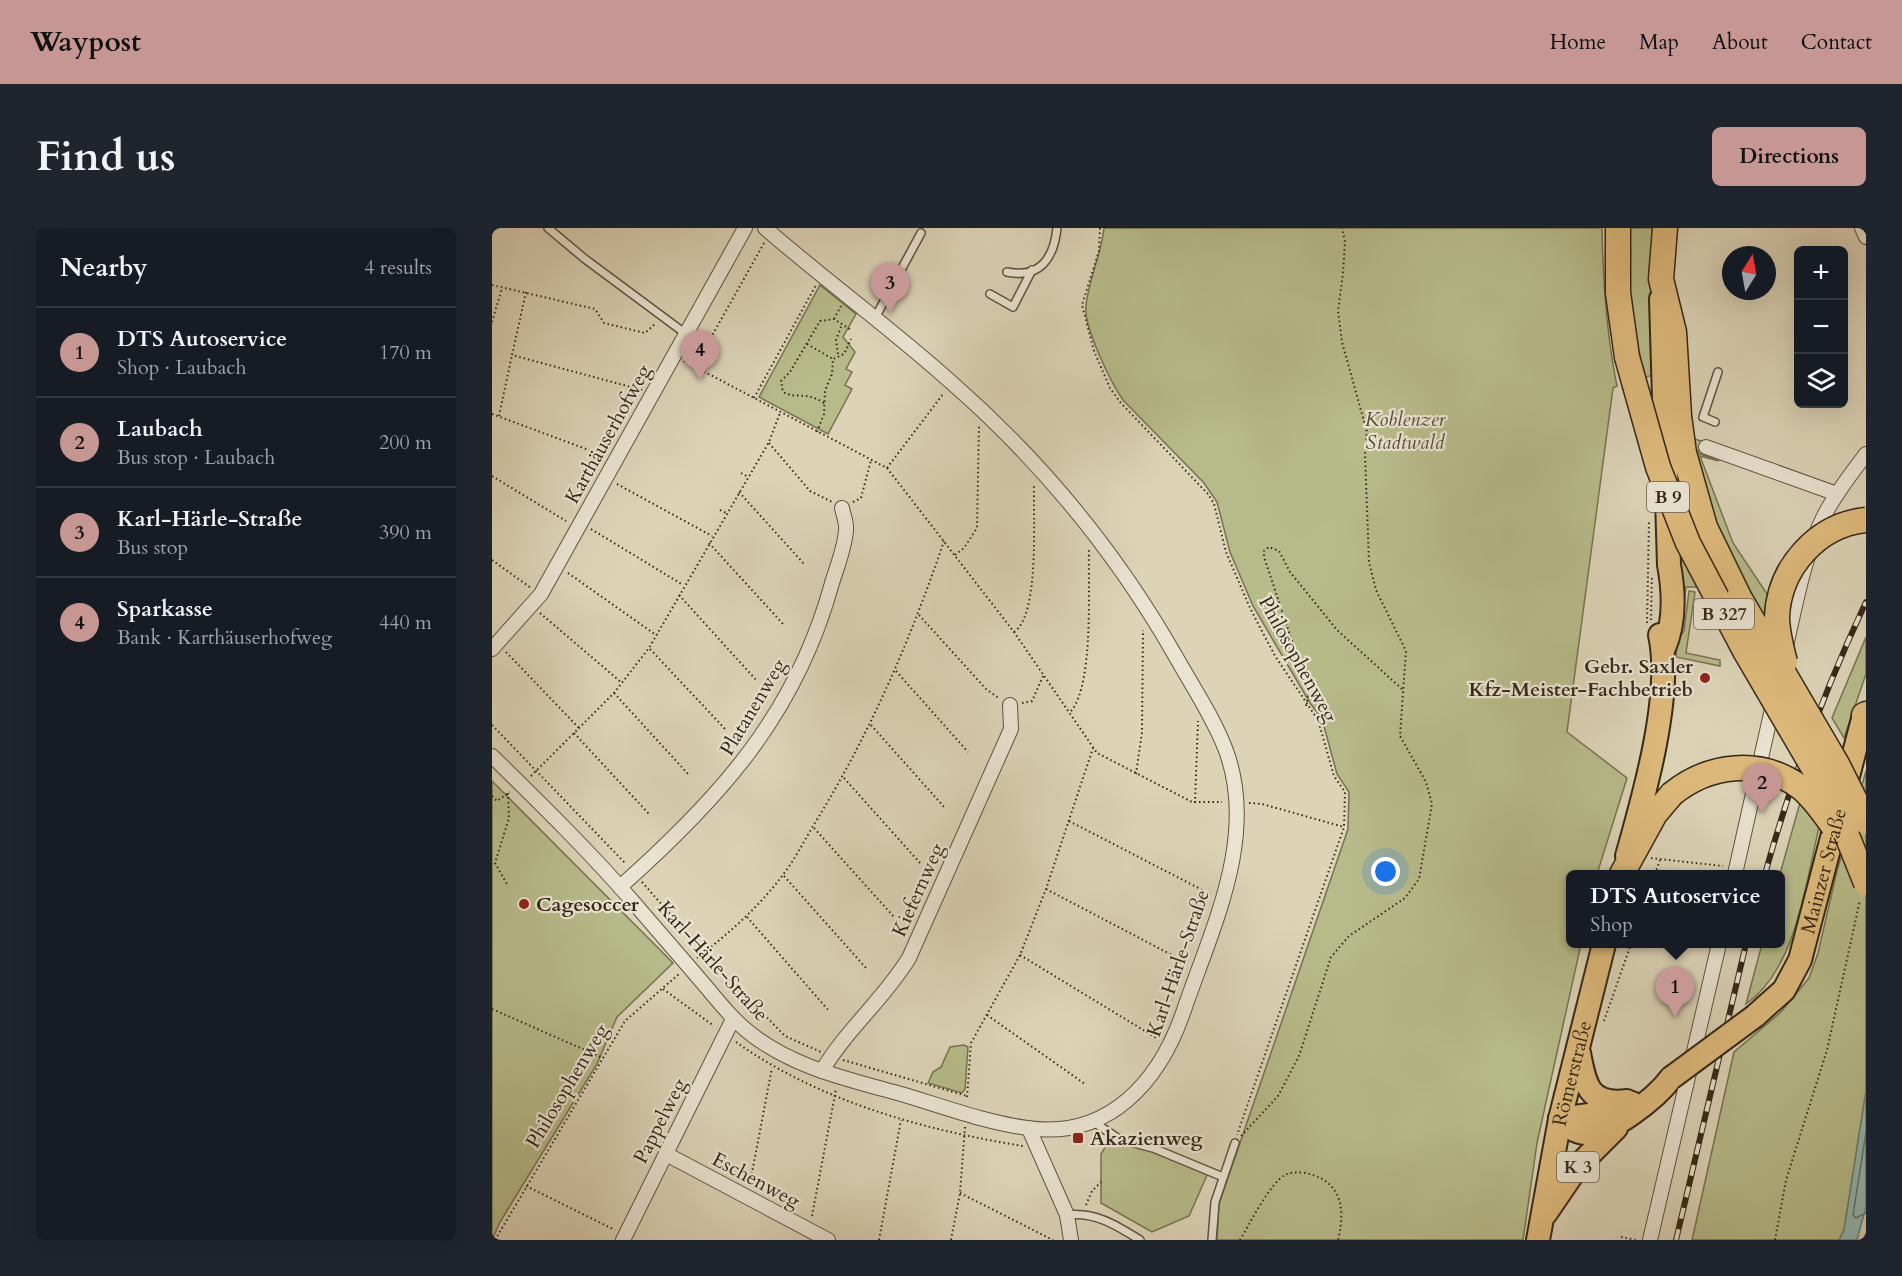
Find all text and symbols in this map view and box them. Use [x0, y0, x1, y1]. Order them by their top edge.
text: Waypost [30, 23, 141, 61]
text: Home [1550, 28, 1606, 57]
text: Map [1639, 28, 1679, 57]
text: About [1712, 28, 1768, 57]
text: Contact [1801, 28, 1872, 57]
button: Directions [1712, 127, 1866, 186]
text: Find us [36, 128, 176, 185]
north arrow [1722, 246, 1776, 300]
map controls [1794, 246, 1848, 408]
button: + [1794, 246, 1848, 300]
text: Nearby [60, 250, 148, 285]
text: 4 results [364, 254, 432, 281]
pin: 3 [870, 264, 910, 313]
button: − [1794, 300, 1848, 354]
text: DTS Autoservice [117, 324, 287, 354]
pin: 4 [680, 330, 720, 380]
text: 1 [74, 339, 85, 366]
text: 170 m [379, 339, 432, 366]
text: Shop · Laubach [117, 354, 246, 381]
button: layers [1794, 354, 1848, 408]
street label: Karthäuserhofweg [559, 359, 658, 508]
park label: Koblenzer Stadtwald [1365, 406, 1447, 456]
text: Laubach [117, 414, 203, 444]
text: 2 [74, 429, 85, 456]
text: 200 m [379, 429, 432, 456]
text: Bus stop · Laubach [117, 444, 275, 471]
road number: B 9 [1647, 482, 1689, 512]
text: Karl-Härle-Straße [117, 504, 302, 534]
text: 3 [74, 519, 85, 546]
text: 390 m [379, 519, 432, 546]
text: Bus stop [117, 534, 188, 561]
street label: Philosophenweg [1252, 591, 1344, 728]
text: Sparkasse [117, 594, 213, 624]
road number: B 327 [1694, 599, 1754, 629]
text: 4 [74, 609, 85, 636]
text: 440 m [379, 609, 432, 636]
text: Bank · Karthäuserhofweg [117, 624, 332, 651]
street label: Platanenweg [713, 653, 793, 761]
place label: Gebr. Saxler Kfz-Meister-Fachbetrieb [1468, 653, 1694, 703]
marker: Gebr. Saxler Kfz-Meister-Fachbetrieb [1698, 671, 1712, 685]
pin: 2 [1742, 764, 1782, 813]
street label: Mainzer Straße [1794, 805, 1853, 937]
street label: Kiefernweg [885, 838, 951, 941]
your location [1371, 857, 1400, 886]
popup [1566, 870, 1785, 948]
text: DTS Autoservice [1590, 881, 1761, 911]
street label: Karl-Härle-Straße [1140, 886, 1216, 1040]
place label: Cagesoccer [536, 891, 640, 918]
street label: Karl-Härle-Straße [651, 895, 775, 1027]
marker: Cagesoccer [517, 897, 531, 911]
text: Shop [1590, 911, 1633, 938]
pin: 1 [1656, 968, 1694, 1017]
street label: Philosophenweg [519, 1018, 615, 1153]
street label: Römerstraße [1545, 1018, 1598, 1128]
street label: Pappelweg [627, 1073, 693, 1168]
place label: Akazienweg [1090, 1125, 1202, 1152]
marker: Akazienweg [1071, 1131, 1085, 1145]
street label: Eschenweg [707, 1146, 805, 1215]
road number: K 3 [1557, 1152, 1599, 1182]

